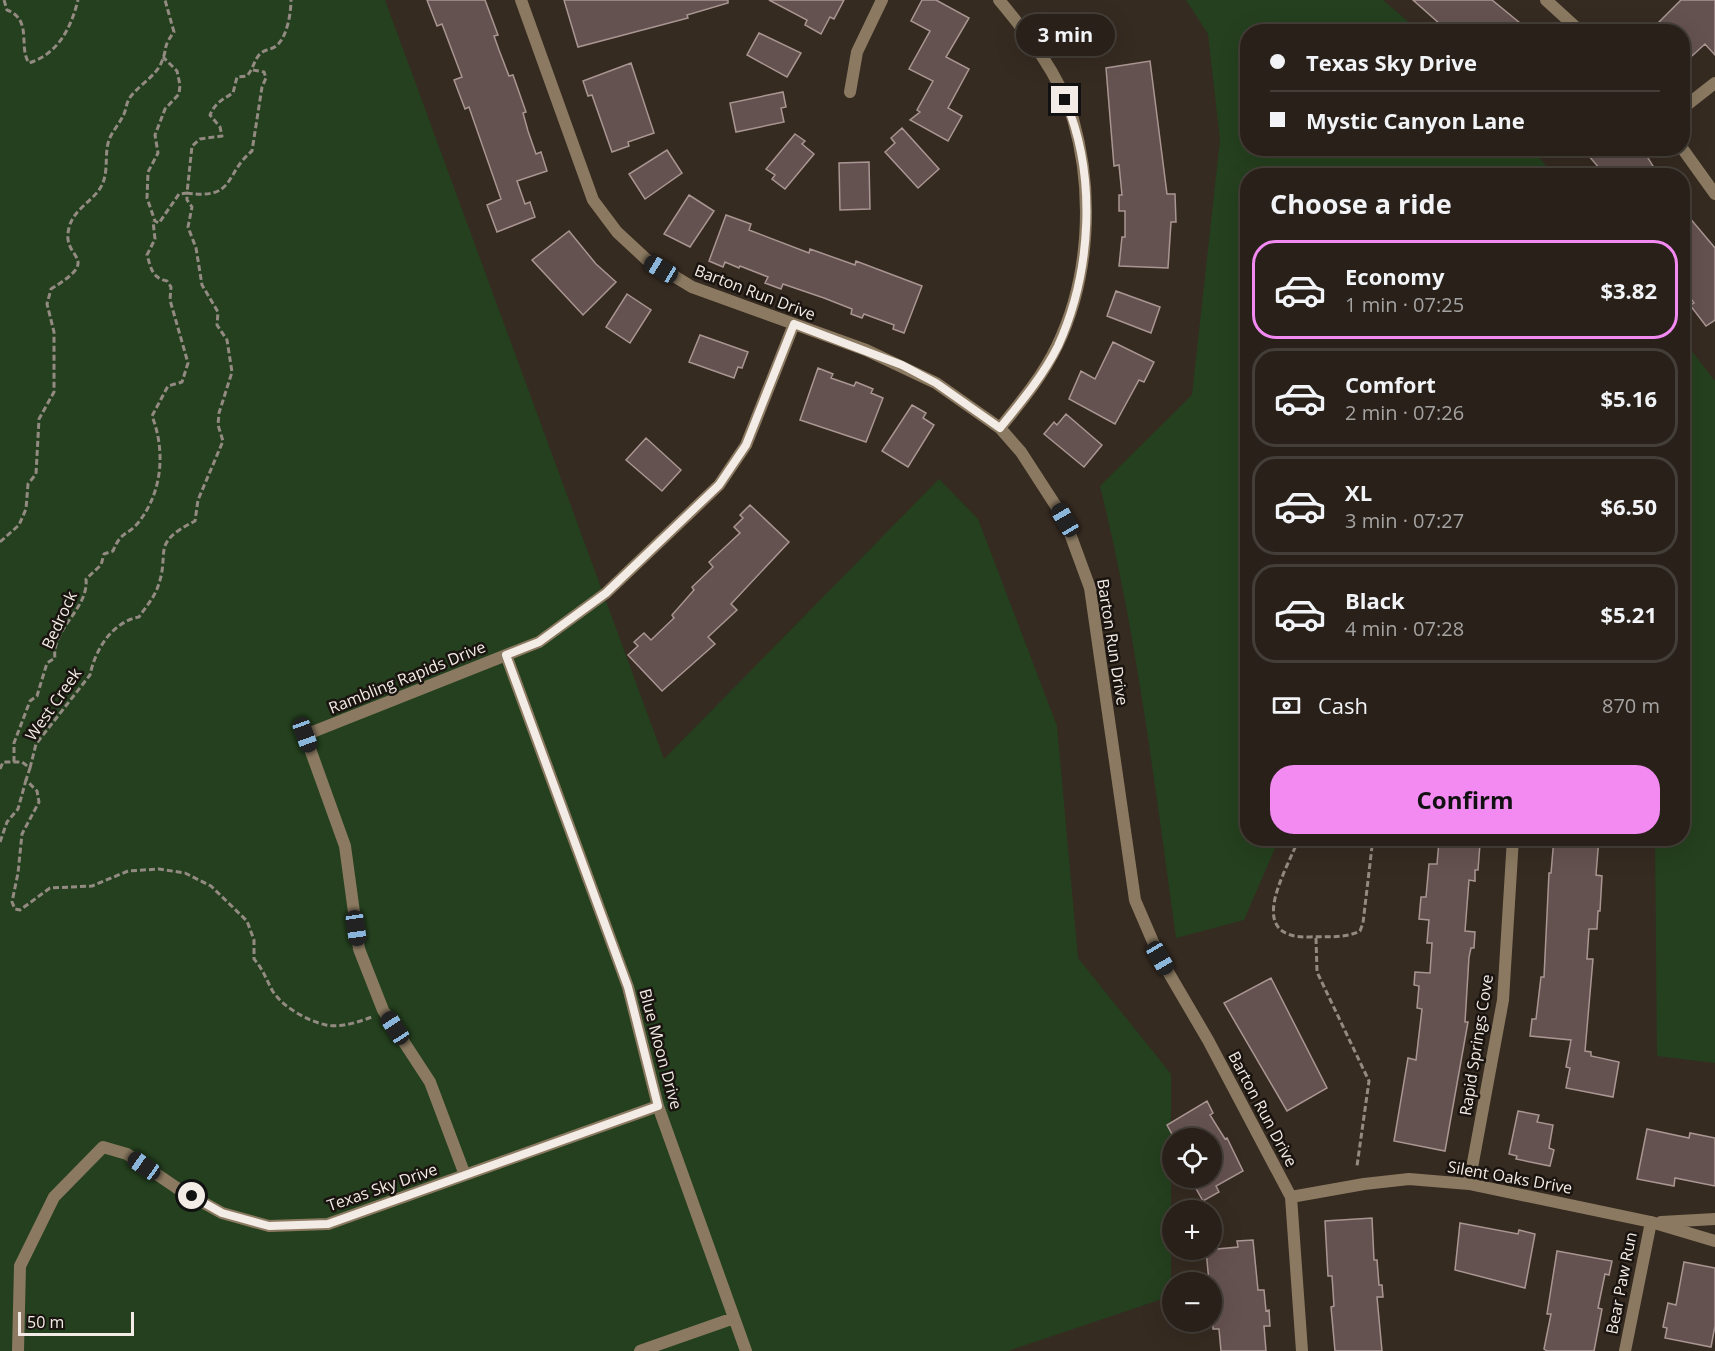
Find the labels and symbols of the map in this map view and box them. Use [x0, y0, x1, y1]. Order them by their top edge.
callout: 3 min [1016, 13, 1114, 55]
route end [1051, 86, 1078, 113]
car [641, 252, 681, 286]
street label: Barton Run Drive [691, 259, 819, 325]
car [1048, 500, 1082, 540]
street label: Barton Run Drive [1092, 577, 1134, 707]
street label: Bedrock [36, 587, 82, 652]
street label: Rambling Rapids Drive [325, 635, 489, 719]
street label: West Creek [20, 663, 87, 745]
car [290, 715, 320, 755]
car [345, 909, 367, 947]
car [1143, 938, 1177, 978]
street label: Rapid Springs Cove [1454, 973, 1498, 1117]
street label: Blue Moon Drive [634, 986, 688, 1112]
car [378, 1008, 412, 1048]
street label: Barton Run Drive [1223, 1047, 1303, 1171]
car [124, 1148, 164, 1184]
street label: Silent Oaks Drive [1446, 1155, 1574, 1199]
street label: Texas Sky Drive [324, 1158, 440, 1216]
route start [178, 1182, 205, 1209]
street label: Bear Paw Run [1600, 1230, 1642, 1336]
scale bar [18, 1309, 134, 1336]

